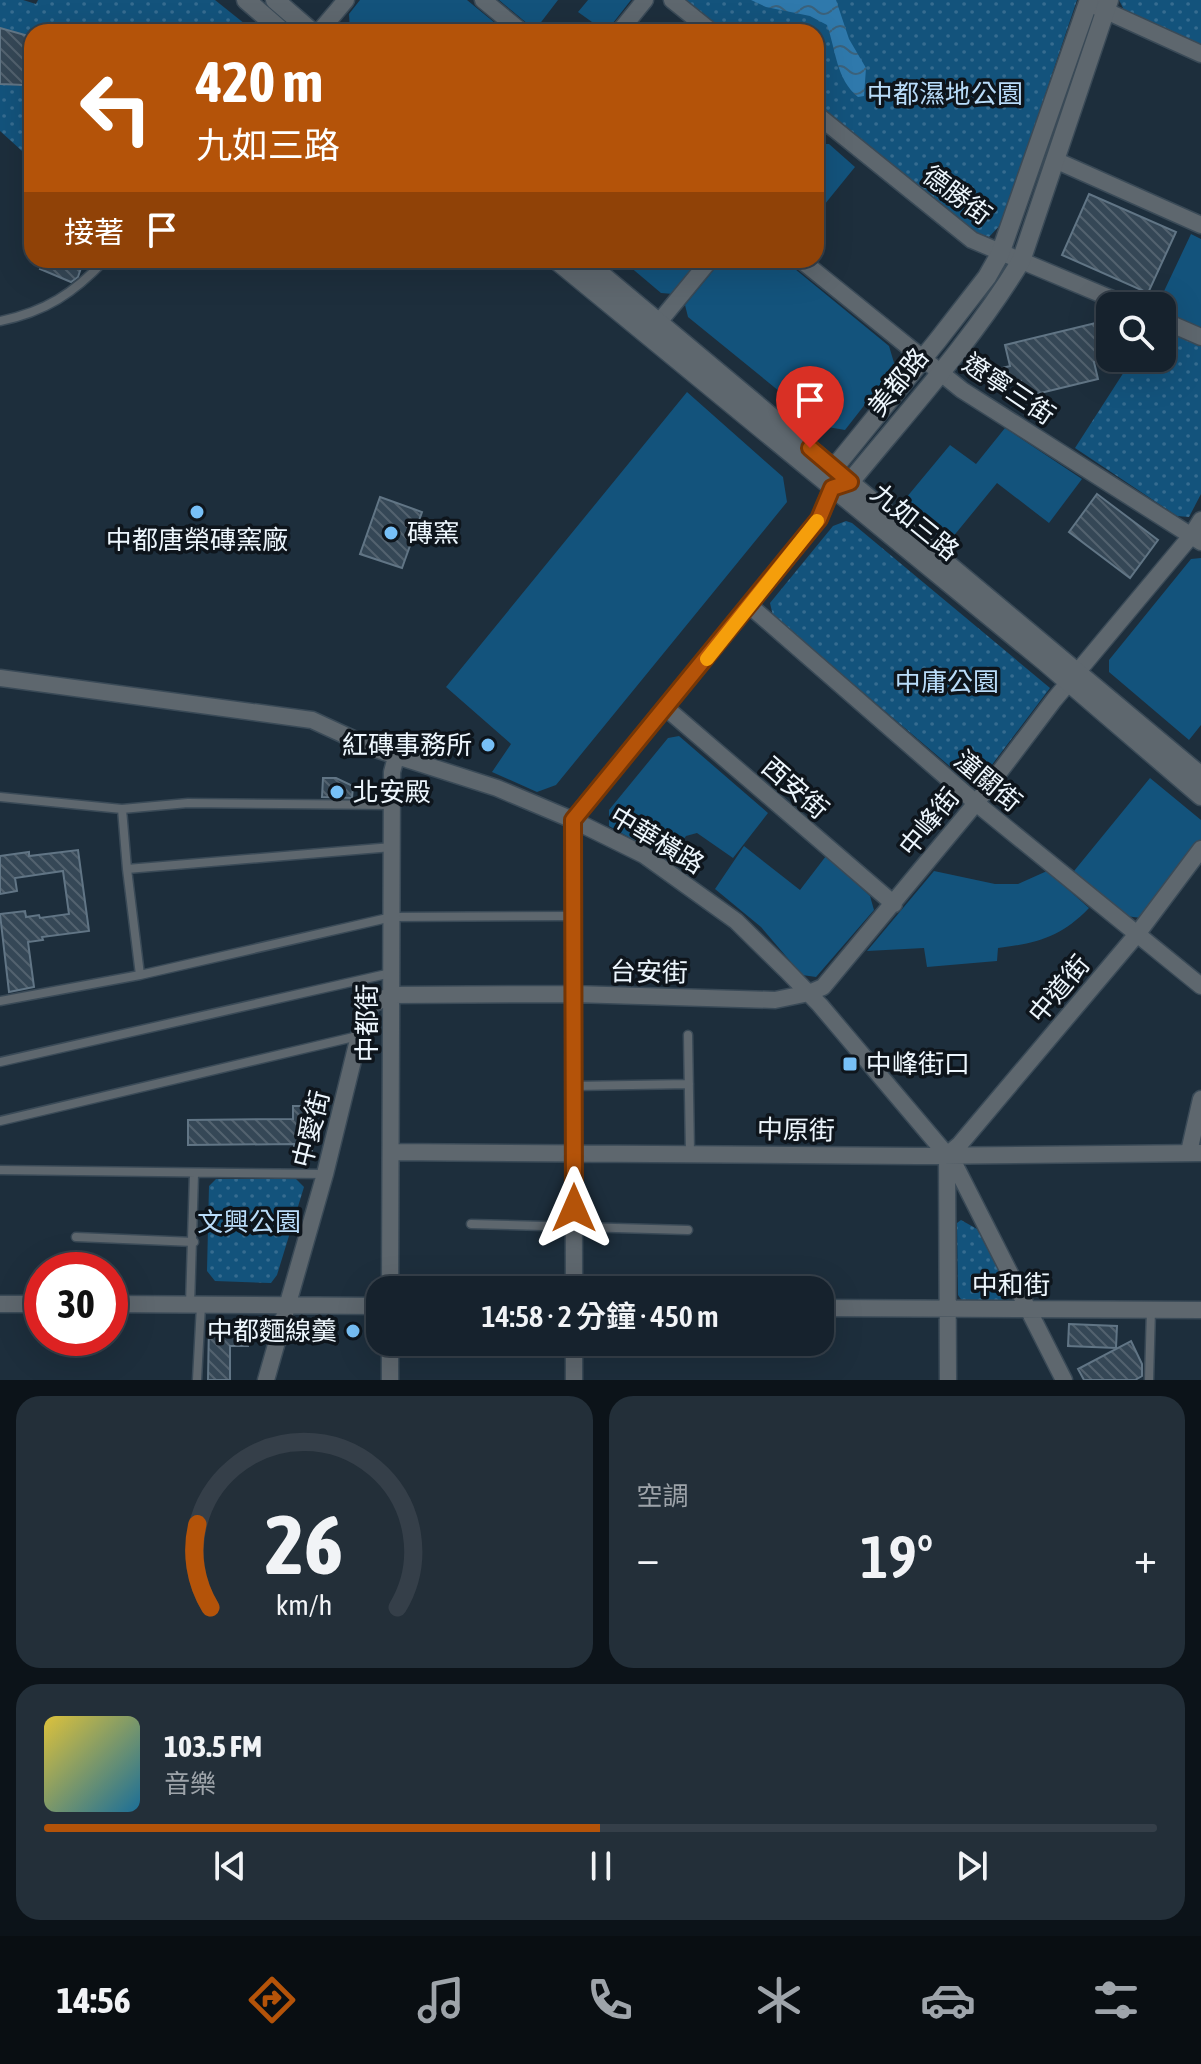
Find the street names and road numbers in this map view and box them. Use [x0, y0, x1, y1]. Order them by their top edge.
street label: 德勝街 [917, 160, 997, 230]
street label: 美都路 [862, 342, 934, 422]
street label: 遼寧三街 [957, 347, 1061, 431]
street label: 九如三路 [865, 478, 965, 566]
street label: 潼關街 [948, 744, 1028, 818]
street label: 西安街 [756, 751, 834, 825]
street label: 中峰街 [893, 782, 965, 862]
street label: 中華橫路 [605, 800, 709, 880]
street label: 中道街 [1022, 949, 1096, 1029]
street label: 台安街 [610, 956, 688, 988]
street label: 中都街 [352, 984, 382, 1062]
street label: 中愛街 [287, 1088, 335, 1170]
street label: 中原街 [757, 1114, 835, 1146]
street label: 中和街 [972, 1270, 1050, 1300]

